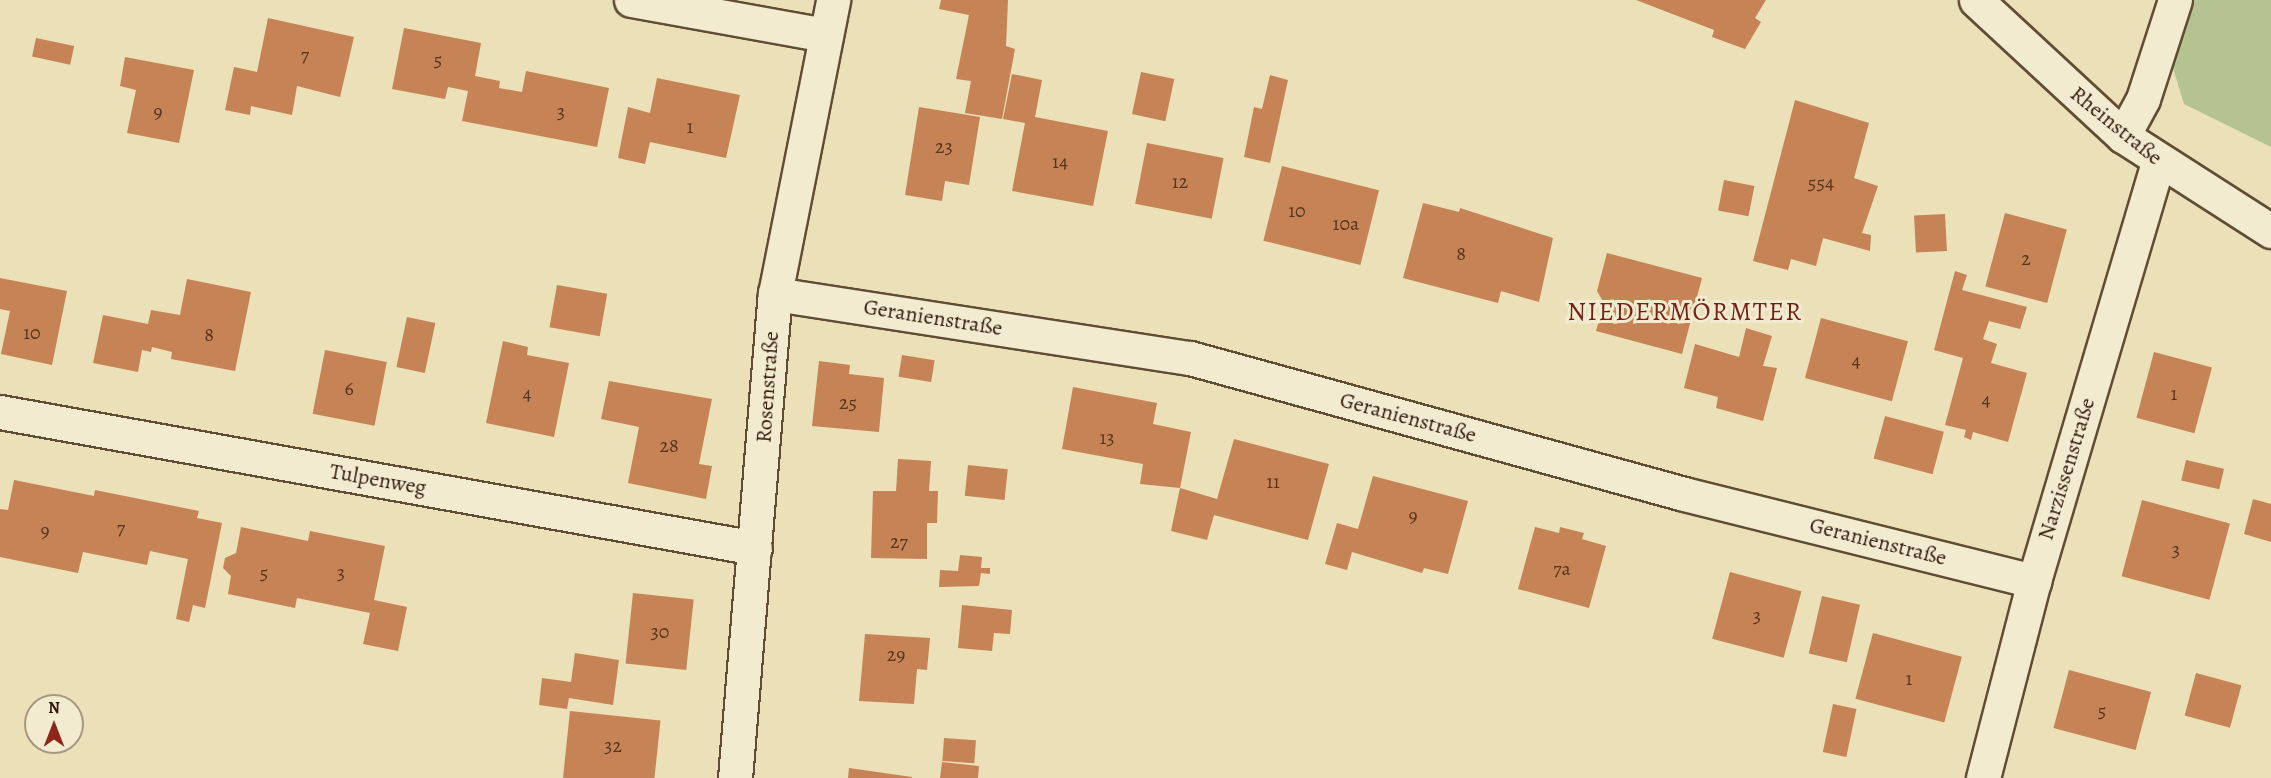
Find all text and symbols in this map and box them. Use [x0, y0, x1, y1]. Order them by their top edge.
house number: 7 [301, 42, 309, 66]
house number: 5 [434, 47, 442, 71]
street label: Rheinstraße [2065, 81, 2167, 171]
house number: 9 [153, 99, 163, 123]
house number: 3 [557, 99, 565, 123]
house number: 1 [687, 114, 693, 138]
house number: 23 [935, 134, 953, 158]
house number: 14 [1052, 149, 1068, 173]
house number: 12 [1172, 169, 1188, 193]
house number: 554 [1808, 170, 1834, 194]
house number: 10 [1288, 198, 1306, 222]
house number: 10a [1333, 211, 1359, 235]
house number: 8 [1456, 241, 1466, 265]
house number: 2 [2021, 246, 2031, 270]
street label: Geranienstraße [862, 294, 1004, 342]
district label: NIEDERMÖRMTER [1567, 296, 1803, 328]
house number: 10 [23, 320, 41, 344]
house number: 8 [204, 322, 214, 346]
street label: Rosenstraße [751, 330, 785, 444]
house number: 4 [1851, 348, 1861, 372]
house number: 6 [344, 376, 354, 400]
house number: 4 [522, 381, 532, 405]
house number: 1 [2171, 381, 2177, 405]
street label: Geranienstraße [1337, 387, 1479, 449]
house number: 4 [1981, 387, 1991, 411]
house number: 25 [839, 390, 857, 414]
street label: Narzissenstraße [2033, 395, 2101, 543]
house number: 13 [1099, 425, 1115, 449]
house number: 28 [659, 433, 679, 457]
street label: Tulpenweg [328, 459, 428, 501]
house number: 11 [1266, 469, 1280, 493]
house number: 9 [1408, 503, 1418, 527]
street label: Geranienstraße [1807, 512, 1949, 572]
house number: 7 [117, 515, 125, 539]
house number: 9 [40, 518, 50, 542]
house number: 27 [890, 529, 908, 553]
house number: 3 [2172, 537, 2180, 561]
house number: 7a [1553, 556, 1571, 580]
house number: 5 [260, 560, 268, 584]
house number: 3 [337, 560, 345, 584]
house number: 3 [1753, 603, 1761, 627]
house number: 30 [651, 619, 669, 643]
house number: 29 [887, 642, 905, 666]
house number: 1 [1906, 666, 1912, 690]
north arrow [24, 694, 84, 754]
text: N [48, 697, 60, 719]
house number: 5 [2098, 698, 2106, 722]
house number: 32 [604, 733, 622, 757]

